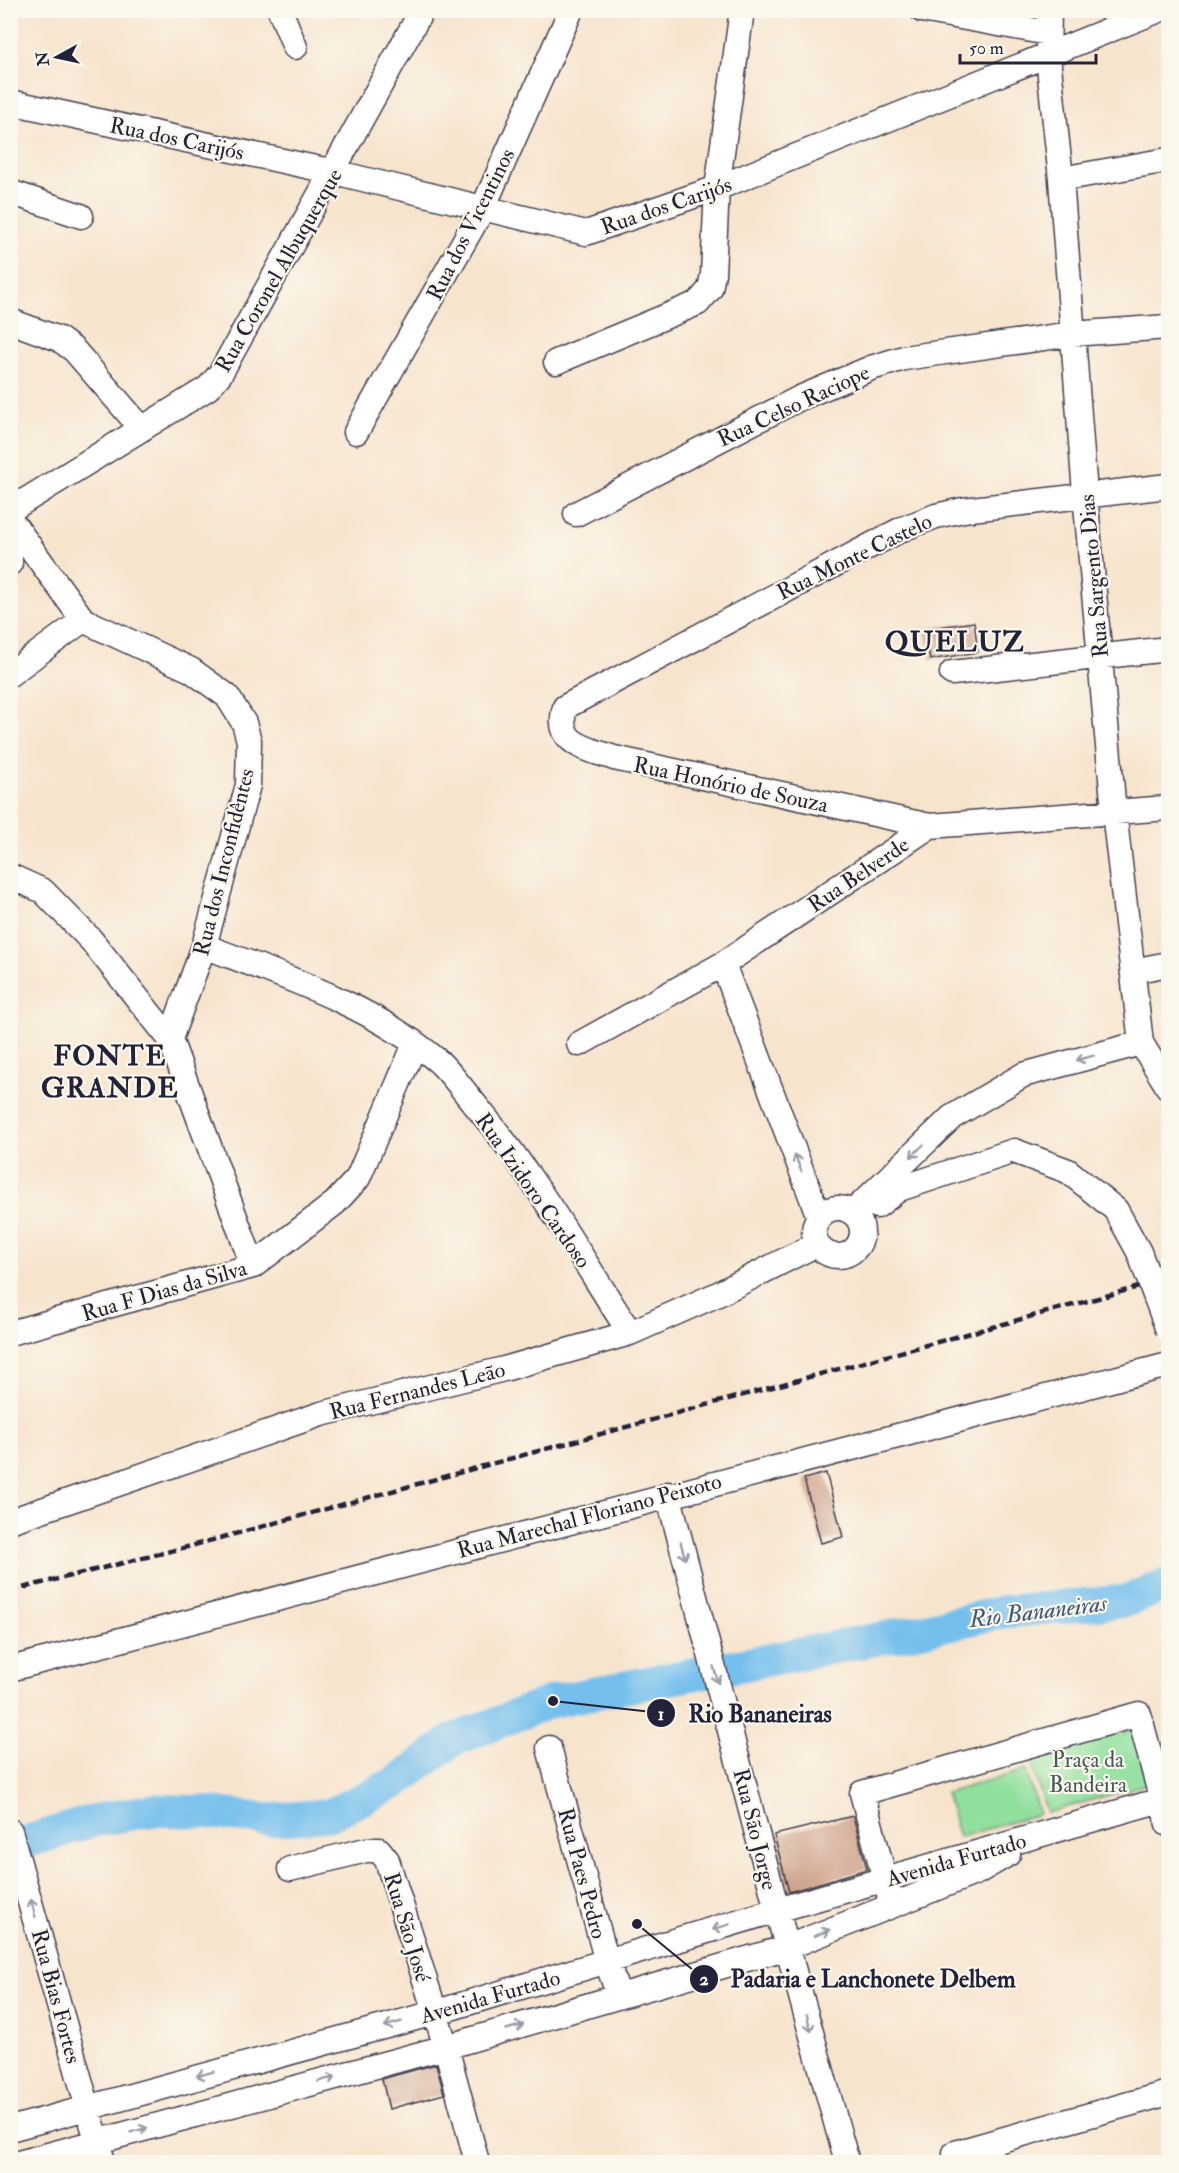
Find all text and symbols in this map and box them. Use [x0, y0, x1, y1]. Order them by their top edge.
north arrow [27, 27, 87, 87]
scale bar [960, 27, 1096, 65]
text: 50 m [969, 37, 1004, 60]
text: N [32, 50, 54, 68]
street label: Rua dos Carijós [107, 111, 246, 167]
street label: Rua dos Vicentinos [420, 144, 521, 305]
street label: Rua Coronel Albuquerque [209, 164, 349, 377]
street label: Rua dos Carijós [597, 170, 735, 241]
street label: Rua Celso Raciope [713, 358, 874, 454]
street label: Rua Sargento Dias [1073, 493, 1115, 659]
street label: Rua Monte Castelo [772, 507, 937, 607]
district label: QUELUZ [885, 625, 1025, 660]
street label: Rua Honório de Souza [631, 751, 832, 820]
street label: Rua dos Inconfidêntes [187, 766, 261, 959]
street label: Rua Belverde [803, 831, 915, 919]
district label: FONTE GRANDE [41, 1039, 179, 1106]
one-way arrow [1075, 1053, 1094, 1065]
street label: Rua Izidoro Cardoso [469, 1107, 597, 1274]
one-way arrow [909, 1144, 924, 1158]
one-way arrow [792, 1154, 803, 1172]
street label: Rua F Dias da Silva [78, 1254, 251, 1328]
street label: Rua Fernandes Leão [327, 1356, 508, 1426]
street label: Rua Marechal Floriano Peixoto [454, 1467, 724, 1565]
one-way arrow [677, 1541, 689, 1560]
water label: Rio Bananeiras [967, 1588, 1109, 1635]
one-way arrow [711, 1665, 722, 1684]
callout: Rio Bananeiras [646, 1692, 844, 1734]
text: Rio Bananeiras [688, 1699, 832, 1730]
text: 1 [658, 1703, 664, 1726]
park label: Praça da Bandeira [1049, 1746, 1128, 1799]
street label: Rua São Jorge [726, 1766, 784, 1893]
street label: Rua Paes Pedro [551, 1805, 613, 1942]
street label: Avenida Furtado [882, 1827, 1029, 1894]
street label: Rua São José [377, 1869, 437, 1986]
one-way arrow [26, 1899, 38, 1918]
one-way arrow [712, 1922, 731, 1933]
street label: Rua Bias Fortes [25, 1926, 87, 2066]
one-way arrow [812, 1927, 830, 1938]
callout: Padaria e Lanchonete Delbem [689, 1958, 1028, 2000]
street label: Avenida Furtado [416, 1964, 563, 2031]
text: Padaria e Lanchonete Delbem [730, 1964, 1016, 1995]
text: 2 [699, 1968, 709, 1991]
one-way arrow [804, 2013, 815, 2032]
one-way arrow [384, 2019, 403, 2030]
one-way arrow [505, 2021, 524, 2032]
one-way arrow [196, 2069, 215, 2081]
one-way arrow [317, 2073, 336, 2084]
one-way arrow [129, 2123, 148, 2135]

